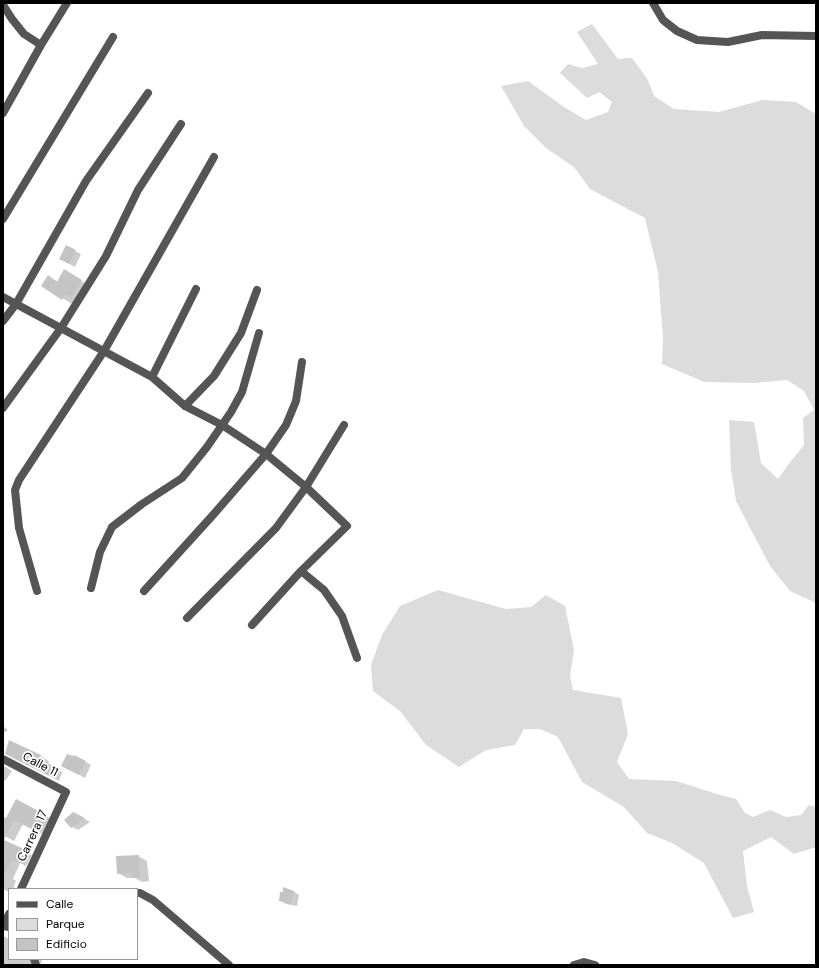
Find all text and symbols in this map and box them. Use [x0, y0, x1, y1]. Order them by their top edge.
street label: Calle 11 [20, 750, 60, 780]
street label: Carrera 17 [15, 808, 51, 864]
legend [8, 888, 138, 960]
text: Calle [46, 896, 73, 912]
text: Parque [46, 916, 85, 932]
text: Edificio [46, 936, 87, 952]

